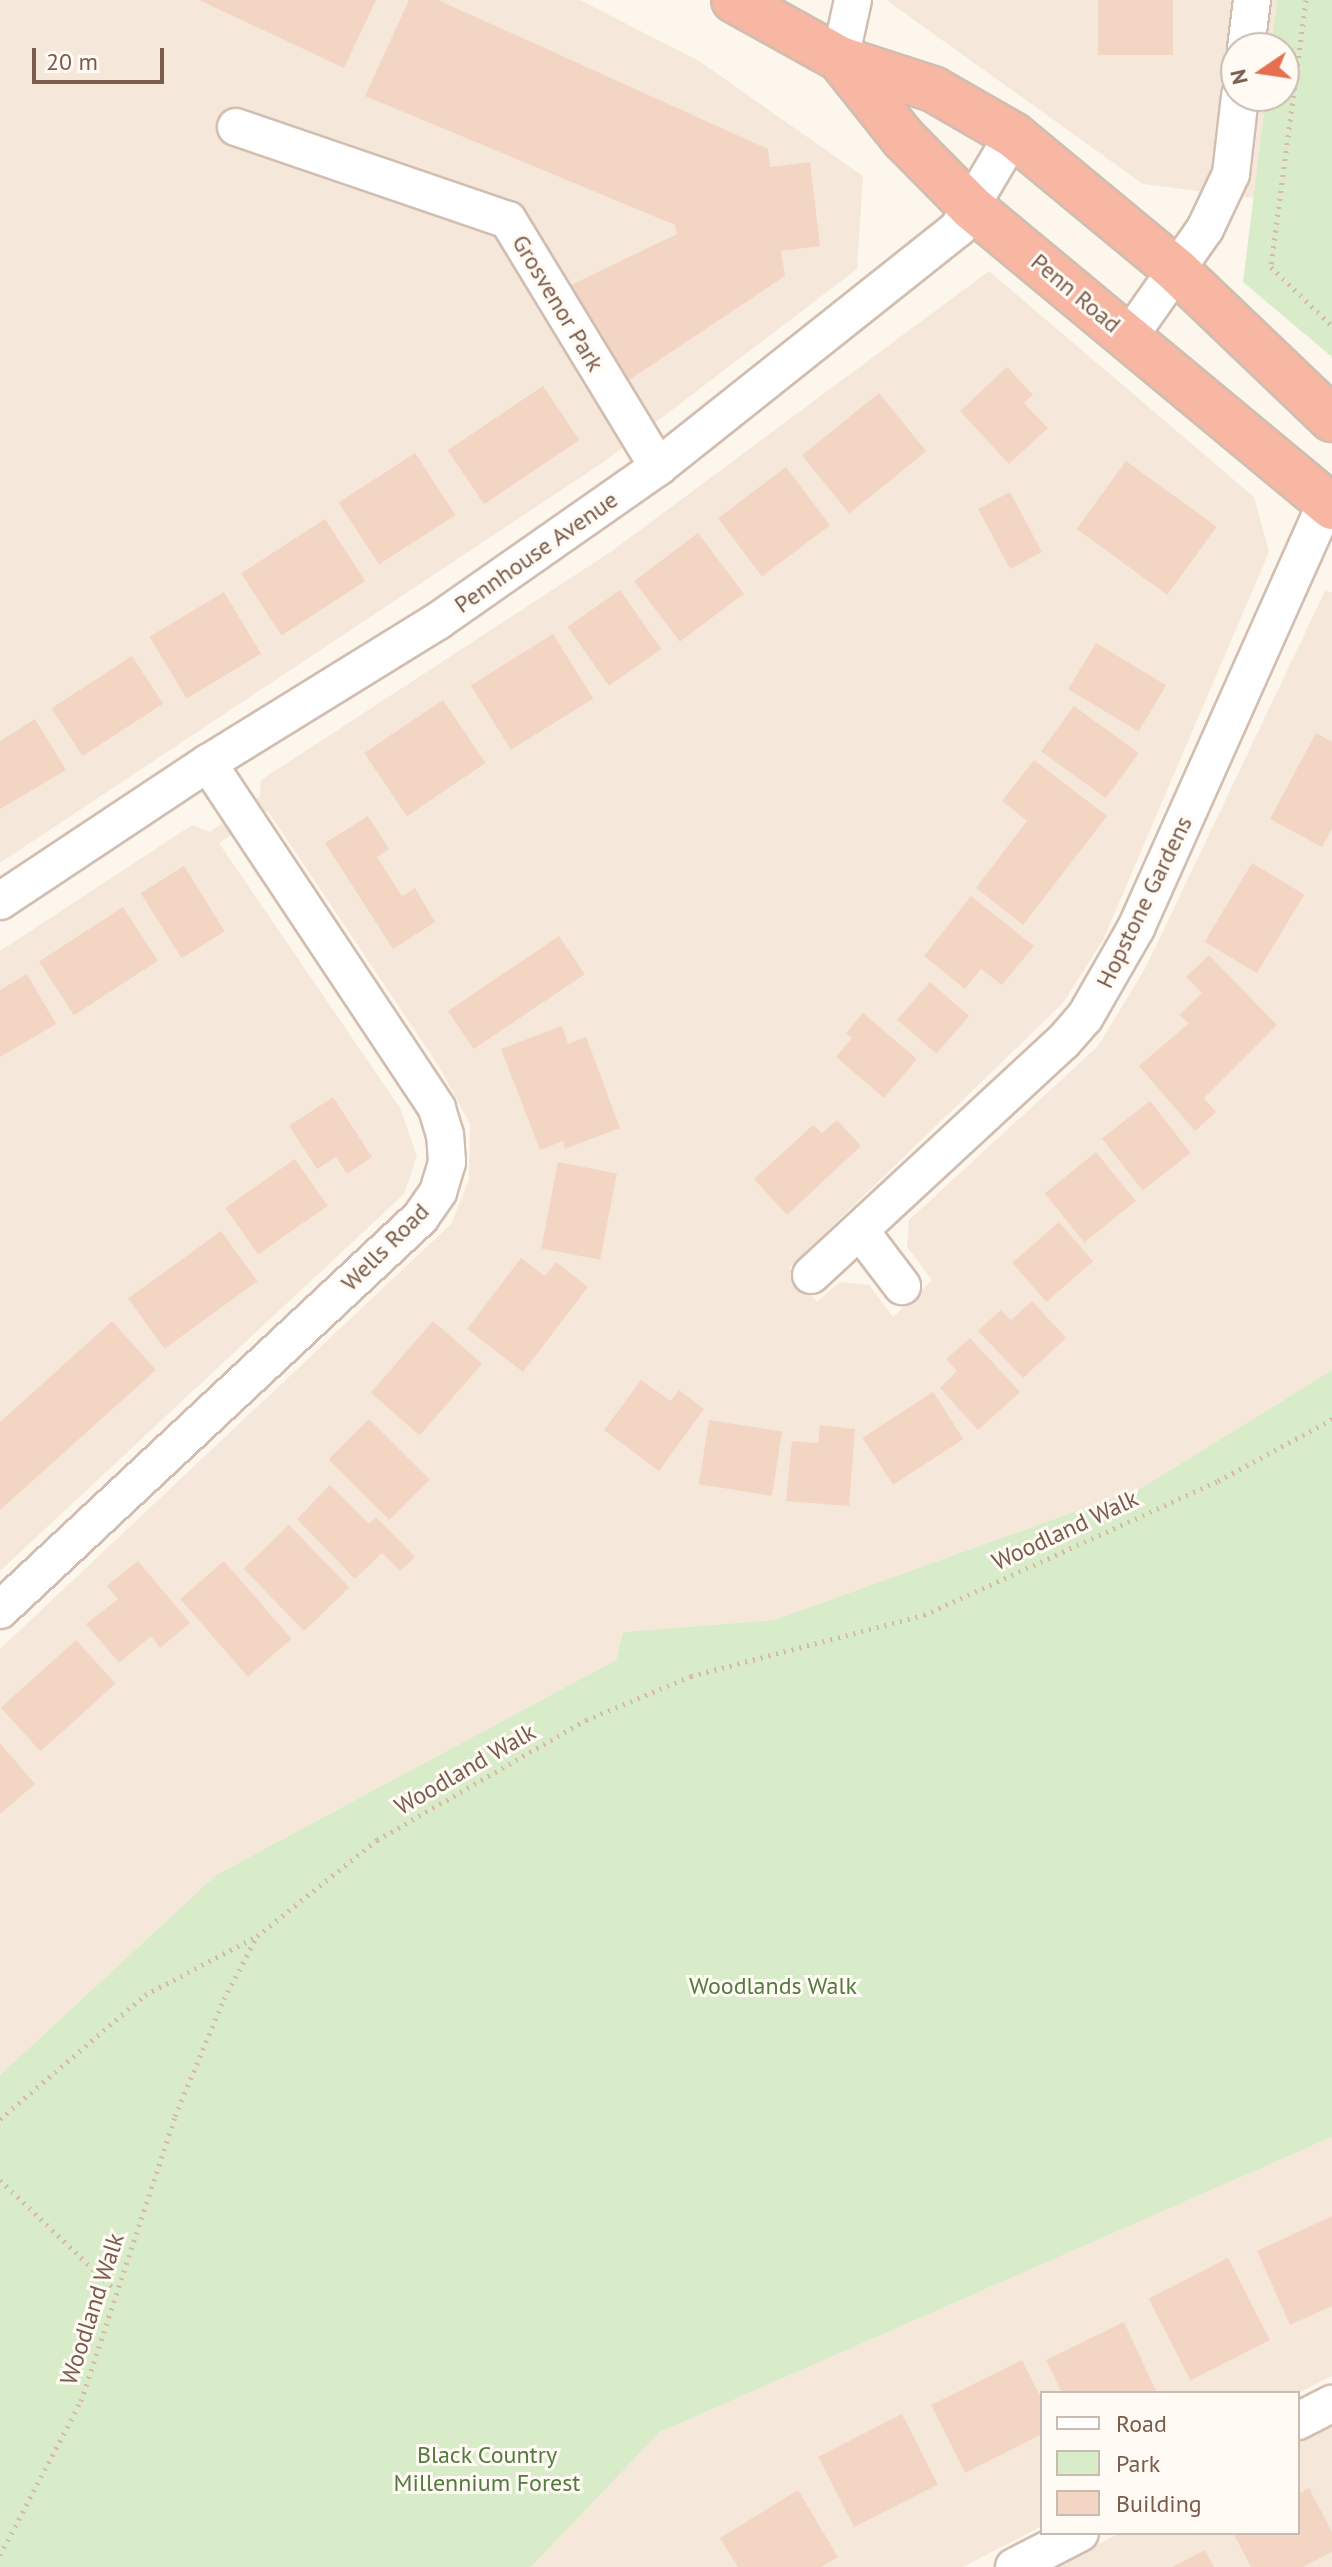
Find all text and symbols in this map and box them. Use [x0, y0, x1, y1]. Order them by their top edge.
scale bar [36, 32, 168, 82]
north arrow [1220, 32, 1300, 112]
text: 20 m [46, 46, 98, 77]
text: N [1223, 67, 1254, 87]
street label: Grosvenor Park [506, 230, 610, 376]
street label: Penn Road [1025, 247, 1127, 339]
street label: Pennhouse Avenue [448, 485, 624, 619]
street label: Hopstone Gardens [1090, 811, 1198, 993]
street label: Wells Road [335, 1197, 435, 1297]
street label: Woodland Walk [987, 1484, 1143, 1576]
street label: Woodland Walk [389, 1717, 541, 1821]
park label: Woodlands Walk [689, 1972, 857, 2000]
street label: Woodland Walk [54, 2229, 130, 2389]
legend [1040, 2391, 1300, 2535]
text: Road [1116, 2408, 1167, 2439]
park label: Black Country Millennium Forest [393, 2441, 581, 2497]
text: Park [1116, 2448, 1160, 2479]
text: Building [1116, 2488, 1202, 2519]

